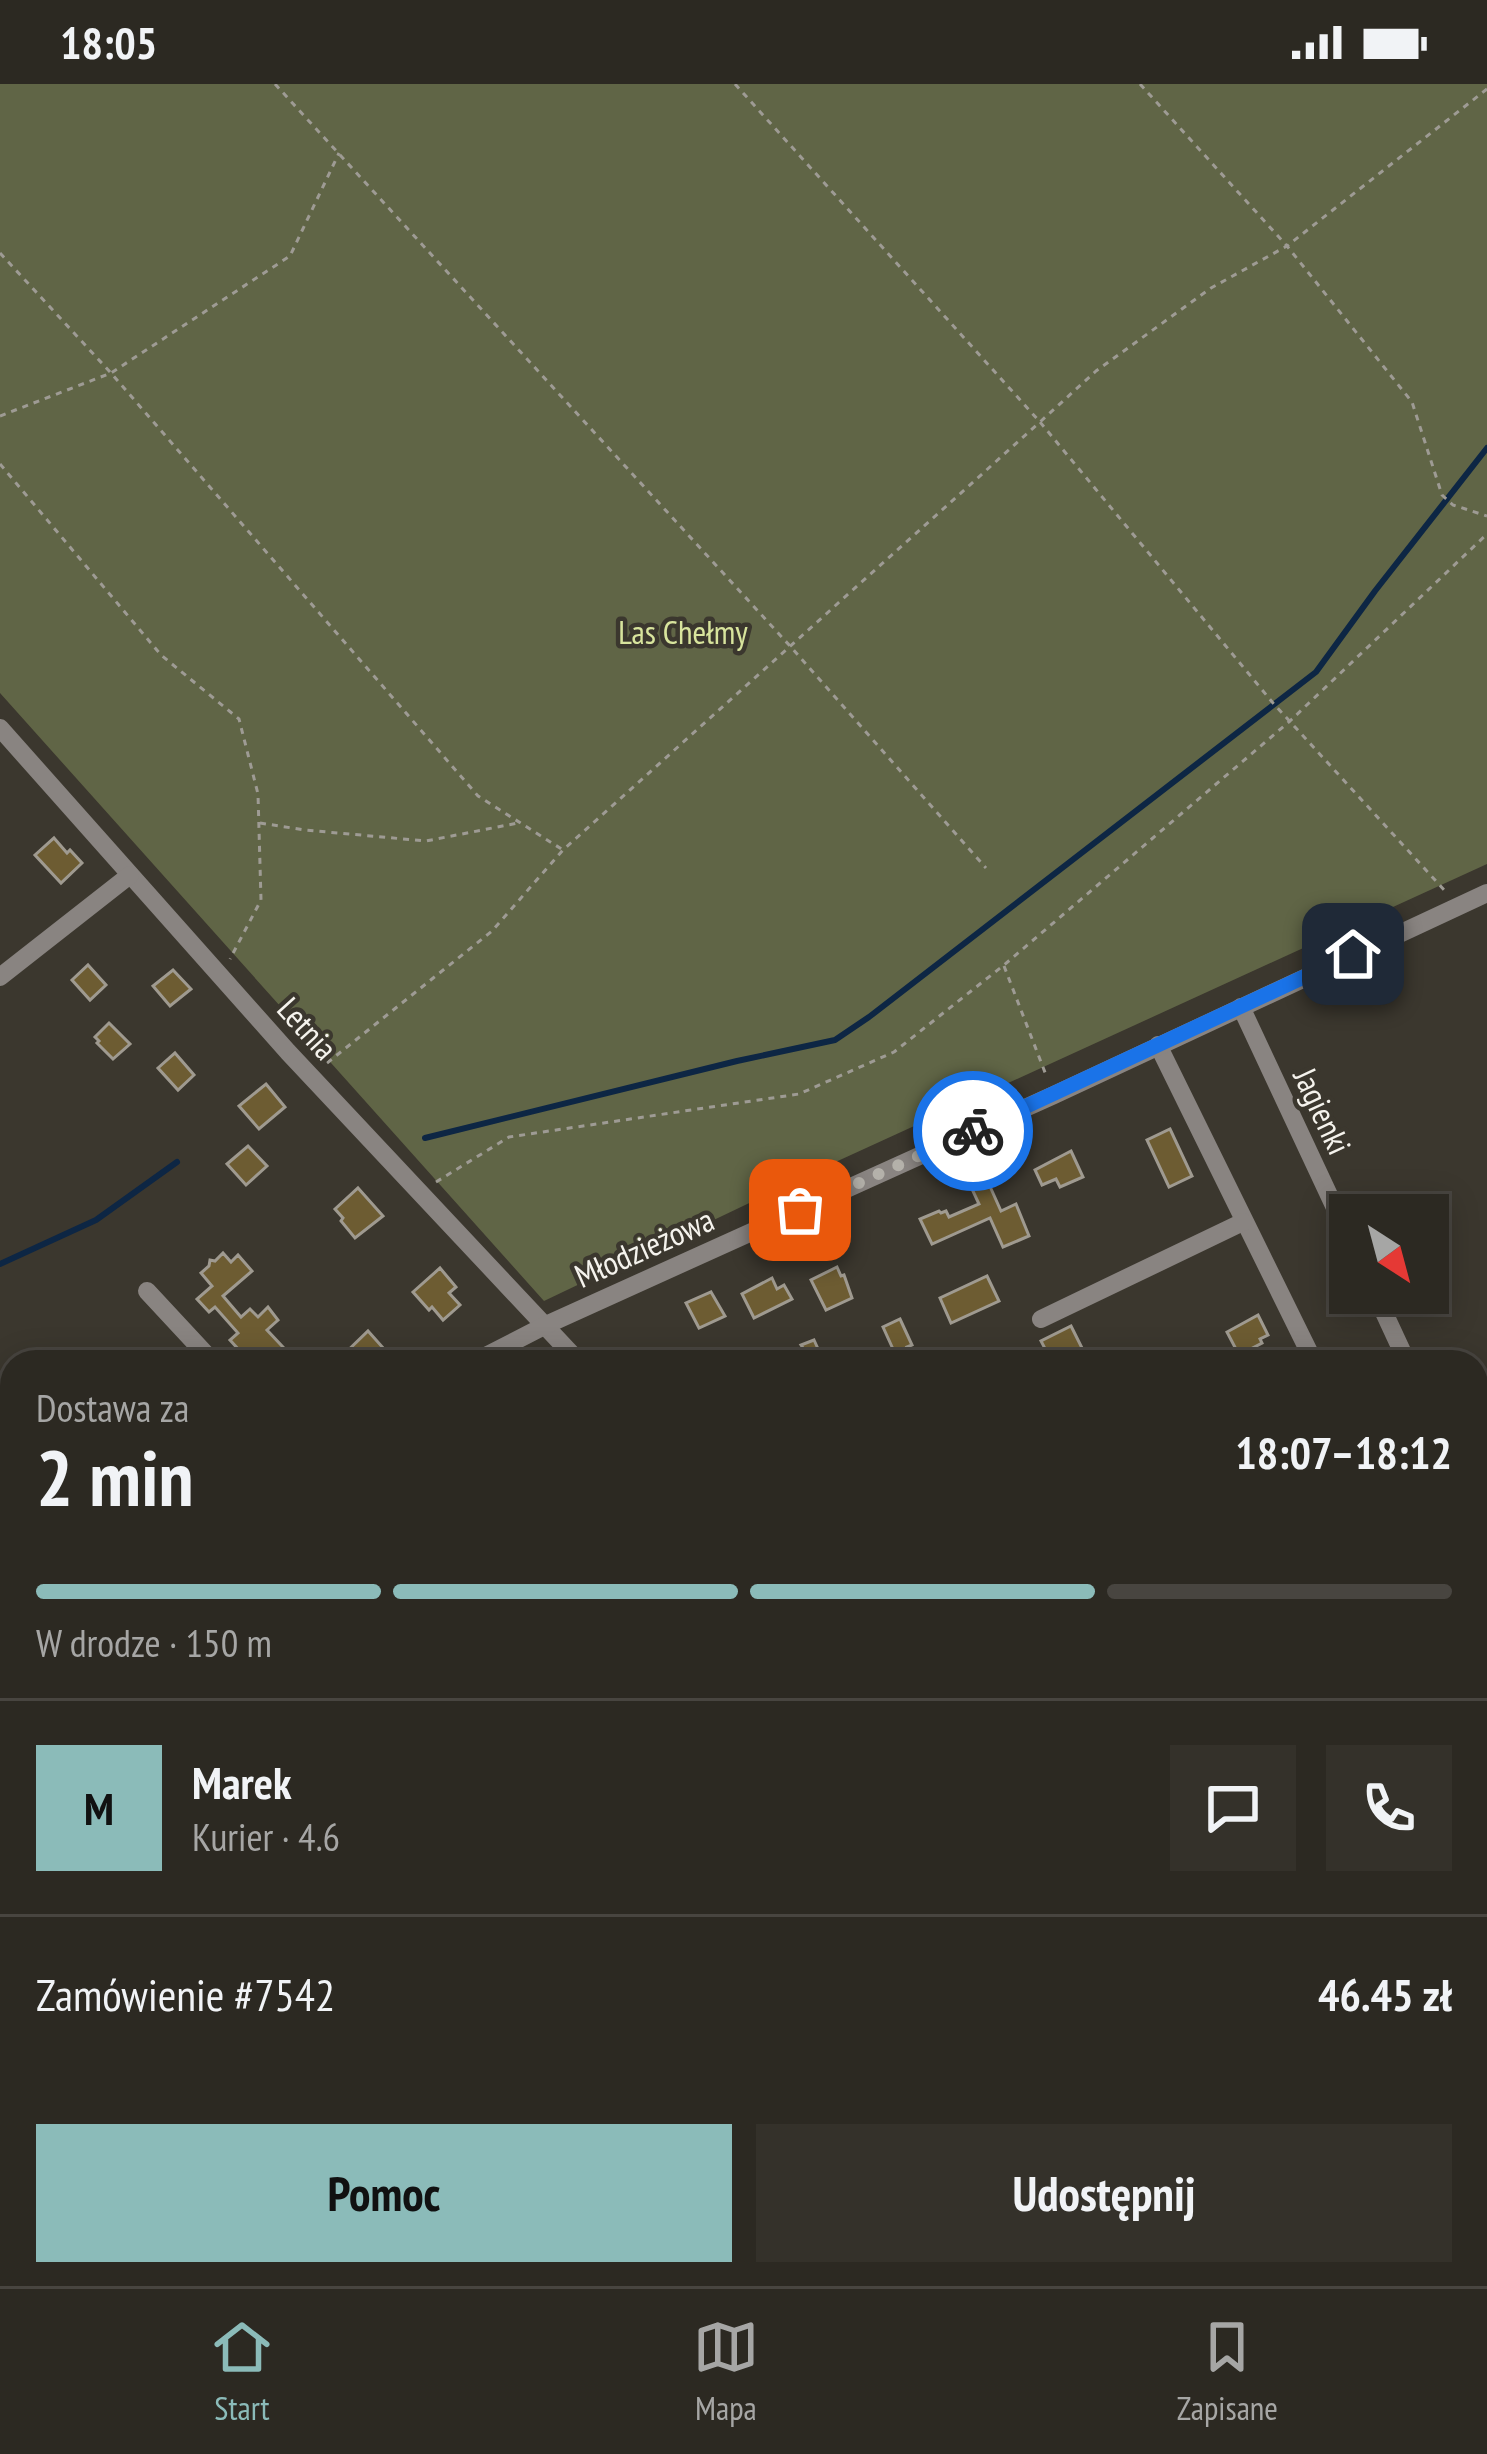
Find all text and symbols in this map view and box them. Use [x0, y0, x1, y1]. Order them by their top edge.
text: 18:05 [60, 13, 157, 71]
park label: Las Chełmy [618, 610, 748, 653]
pin [1302, 903, 1404, 1005]
icon: home [1320, 921, 1386, 987]
street label: Letnia [269, 988, 347, 1068]
street label: Jagienki [1284, 1060, 1362, 1161]
courier [913, 1071, 1033, 1191]
icon: bike [940, 1098, 1006, 1164]
pin [749, 1159, 851, 1261]
icon: bag [767, 1177, 833, 1243]
north arrow [1329, 1194, 1449, 1314]
map controls [1329, 1194, 1449, 1314]
street label: Młodzieżowa [568, 1197, 720, 1297]
text: Dostawa za [36, 1382, 189, 1433]
text: 18:07–18:12 [1235, 1423, 1452, 1481]
text: 2 min [36, 1427, 194, 1528]
text: W drodze · 150 m [36, 1617, 272, 1668]
button: chat [1170, 1745, 1296, 1871]
button: phone [1326, 1745, 1452, 1871]
text: Marek [192, 1753, 291, 1811]
text: M [84, 1779, 114, 1837]
text: Kurier · 4.6 [192, 1811, 340, 1862]
text: Zamówienie #7542 [36, 1965, 335, 2023]
text: 46.45 zł [1318, 1965, 1452, 2023]
button: Pomoc [36, 2124, 732, 2262]
button: Udostępnij [756, 2124, 1452, 2262]
tab: Start [209, 2314, 275, 2429]
tab: Mapa [693, 2314, 759, 2429]
tab: Zapisane [1177, 2314, 1278, 2429]

